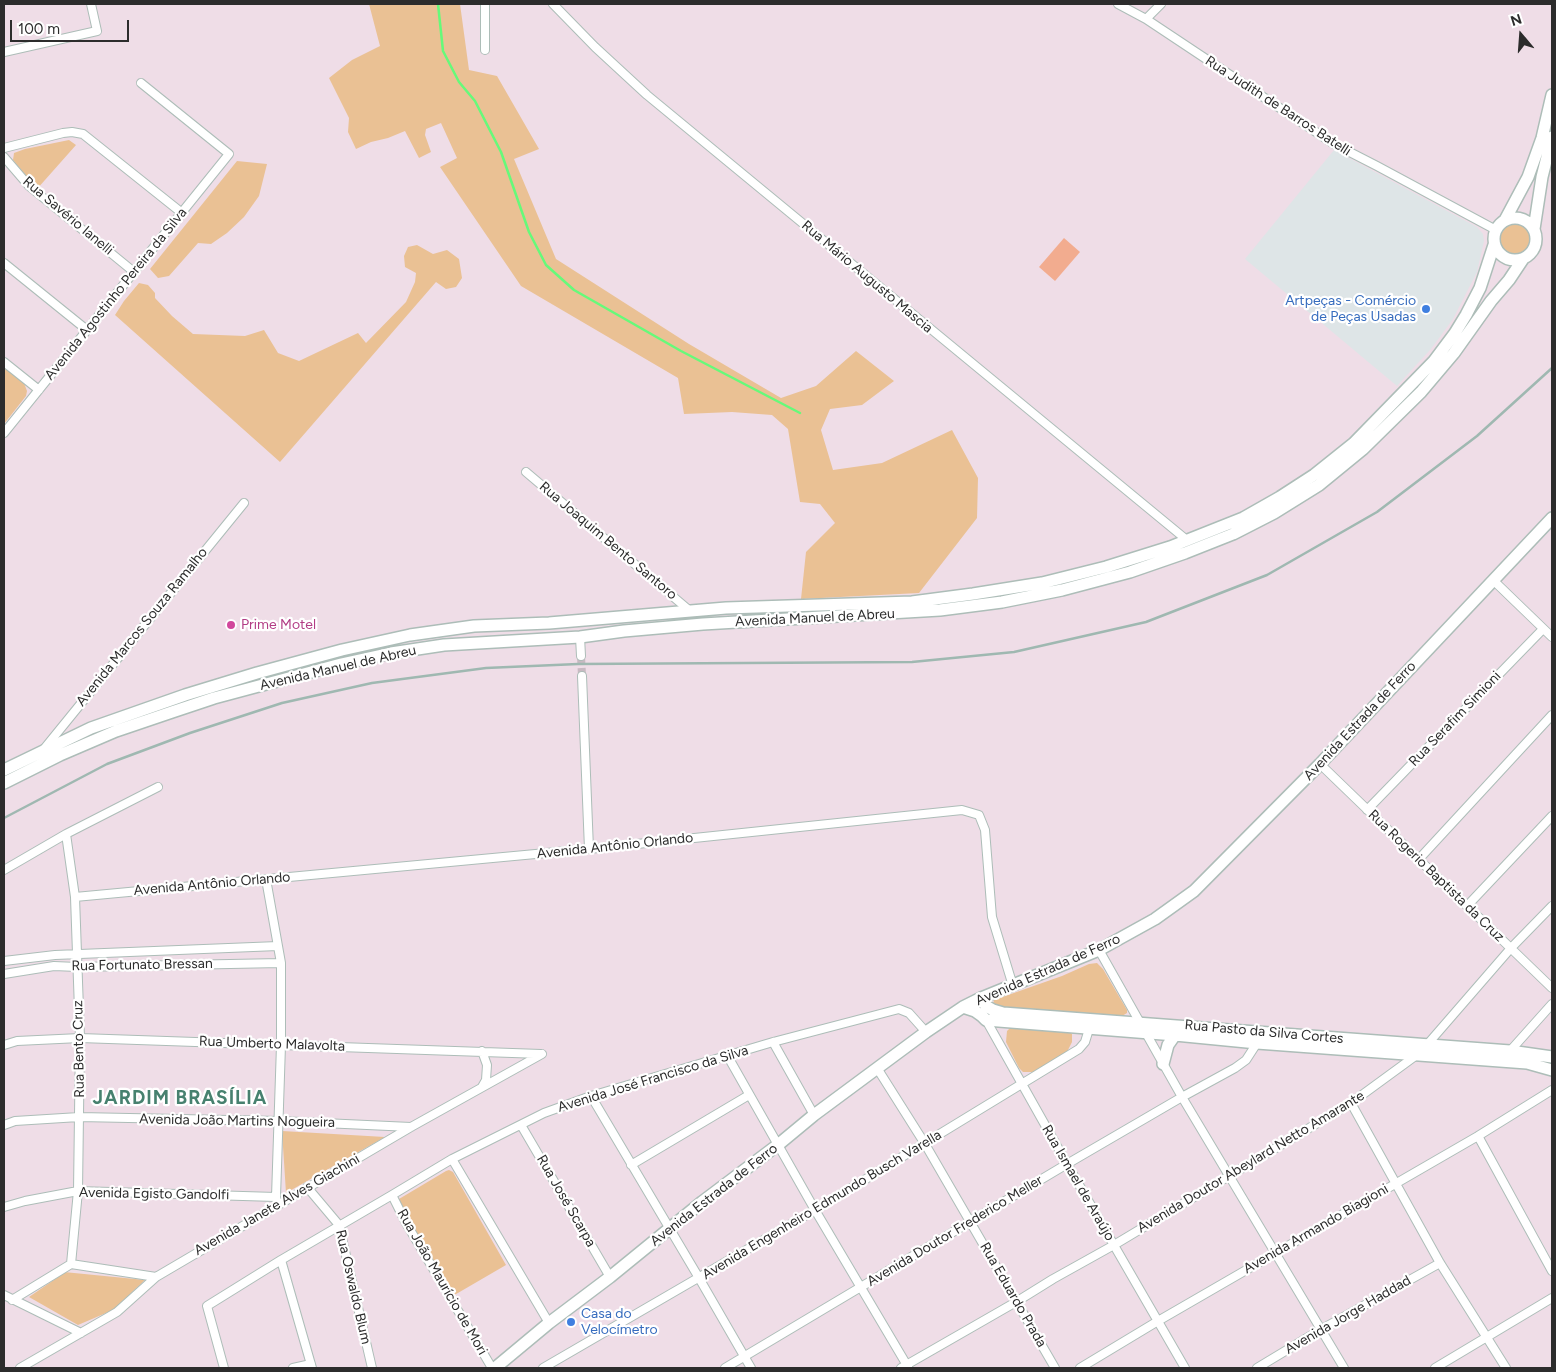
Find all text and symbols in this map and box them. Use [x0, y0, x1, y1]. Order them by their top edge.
scale bar [12, 10, 131, 42]
north arrow [1496, 10, 1546, 60]
text: N [1508, 11, 1524, 30]
text: 100 m [18, 20, 60, 38]
street label: Rua Judith de Barros Batelli [1202, 52, 1354, 160]
street label: Rua Savério Ianelli [19, 173, 117, 259]
street label: Avenida Agostinho Pereira da Silva [41, 205, 191, 383]
street label: Rua Mário Augusto Mascia [798, 217, 936, 337]
place label: Artpeças - Comércio de Peças Usadas [1285, 293, 1416, 326]
marker: Artpeças - Comércio de Peças Usadas [1420, 303, 1432, 315]
street label: Rua Joaquim Bento Santoro [536, 478, 680, 604]
street label: Avenida Marcos Souza Ramalho [73, 544, 211, 710]
street label: Avenida Manuel de Abreu [735, 605, 895, 631]
place label: Prime Motel [241, 617, 316, 633]
marker: Prime Motel [225, 619, 237, 631]
street label: Avenida Manuel de Abreu [258, 642, 418, 694]
street label: Avenida Estrada de Ferro [1300, 658, 1420, 784]
street label: Rua Serafim Simioni [1405, 668, 1505, 770]
street label: Rua Rogerio Baptista da Cruz [1364, 807, 1508, 945]
street label: Avenida Antônio Orlando [536, 829, 694, 863]
street label: Avenida Antônio Orlando [133, 869, 291, 899]
street label: Avenida Estrada de Ferro [973, 930, 1123, 1010]
street label: Rua Fortunato Bressan [71, 955, 213, 975]
street label: Rua Bento Cruz [70, 1000, 88, 1098]
street label: Rua Pasto da Silva Cortes [1184, 1017, 1344, 1047]
street label: Rua Umberto Malavolta [199, 1033, 345, 1055]
street label: Avenida José Francisco da Silva [556, 1042, 750, 1116]
district label: JARDIM BRASÍLIA [91, 1087, 269, 1109]
street label: Avenida Doutor Abeylard Netto Amarante [1134, 1087, 1368, 1237]
street label: Avenida João Martins Nogueira [139, 1111, 335, 1131]
street label: Rua Ismael de Araújo [1038, 1122, 1118, 1244]
street label: Avenida Engenheiro Edmundo Busch Varella [699, 1127, 945, 1283]
street label: Avenida Estrada de Ferro [647, 1140, 781, 1250]
street label: Avenida Janete Alves Giachini [191, 1151, 363, 1259]
street label: Rua José Scarpa [533, 1152, 599, 1250]
street label: Avenida Doutor Frederico Meller [864, 1172, 1046, 1290]
street label: Avenida Armando Biagioni [1241, 1181, 1391, 1277]
street label: Avenida Egisto Gandolfi [79, 1184, 229, 1204]
street label: Rua João Maurício de Mori [393, 1206, 491, 1358]
street label: Rua Oswaldo Blum [332, 1228, 374, 1346]
street label: Rua Eduardo Prada [976, 1240, 1050, 1350]
street label: Avenida Jorge Haddad [1282, 1272, 1414, 1358]
place label: Casa do Velocímetro [581, 1306, 658, 1338]
marker: Casa do Velocímetro [565, 1316, 577, 1328]

